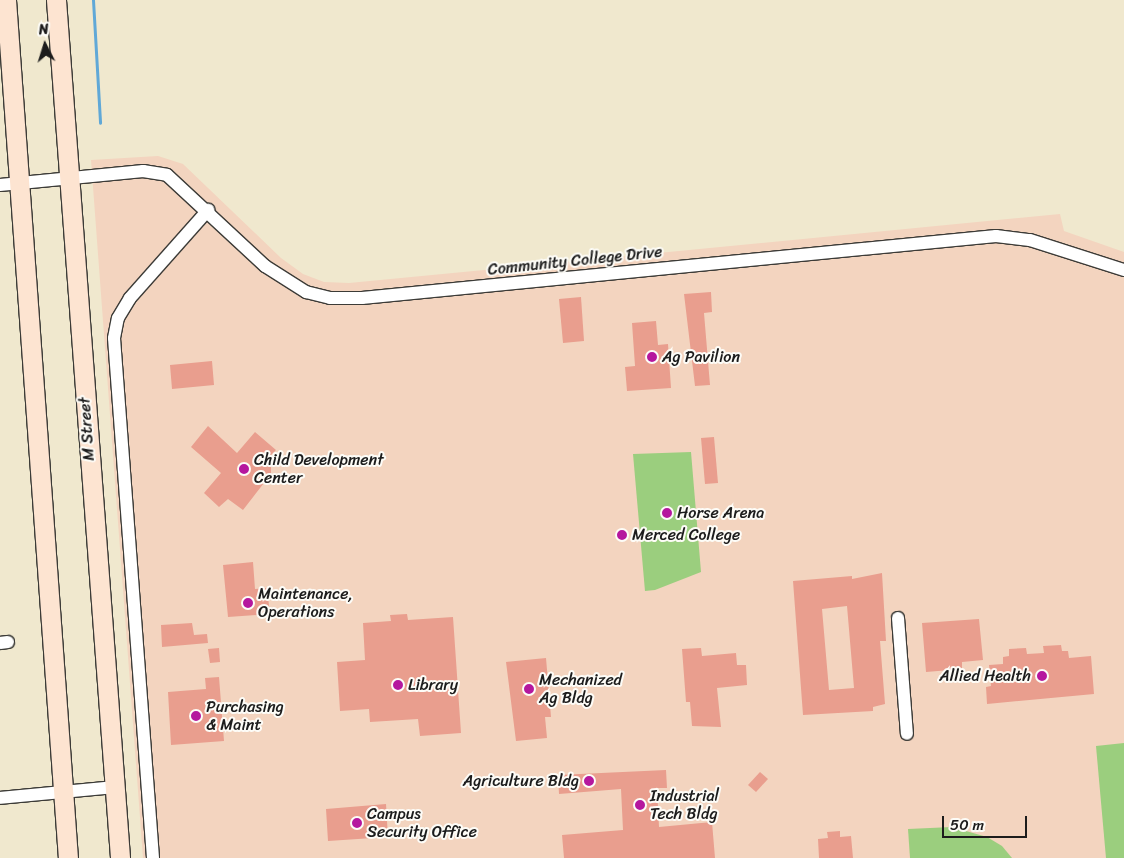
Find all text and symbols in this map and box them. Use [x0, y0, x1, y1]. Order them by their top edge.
text: N [38, 17, 50, 42]
north arrow [20, 20, 70, 70]
street label: Community College Drive [487, 242, 663, 280]
place label: Ag Pavilion [662, 347, 740, 367]
marker: Ag Pavilion [646, 351, 658, 363]
street label: M Street [75, 397, 99, 461]
place label: Child Development Center [254, 450, 384, 488]
marker: Child Development Center [238, 463, 250, 475]
place label: Horse Arena [677, 503, 765, 523]
marker: Horse Arena [661, 507, 673, 519]
place label: Merced College [632, 525, 740, 545]
marker: Merced College [616, 529, 628, 541]
place label: Maintenance, Operations [258, 584, 353, 622]
marker: Maintenance, Operations [242, 597, 254, 609]
place label: Allied Health [939, 666, 1031, 686]
marker: Allied Health [1035, 669, 1049, 683]
place label: Mechanized Ag Bldg [539, 670, 622, 708]
place label: Library [408, 675, 458, 695]
marker: Library [392, 679, 404, 691]
marker: Mechanized Ag Bldg [523, 683, 535, 695]
place label: Purchasing & Maint [206, 697, 284, 735]
marker: Purchasing & Maint [190, 710, 202, 722]
place label: Agriculture Bldg [463, 771, 579, 791]
marker: Agriculture Bldg [583, 775, 595, 787]
place label: Industrial Tech Bldg [650, 786, 719, 824]
marker: Industrial Tech Bldg [634, 799, 646, 811]
place label: Campus Security Office [367, 804, 477, 842]
scale bar [944, 806, 1029, 838]
text: 50 m [950, 812, 984, 838]
marker: Campus Security Office [351, 817, 363, 829]

